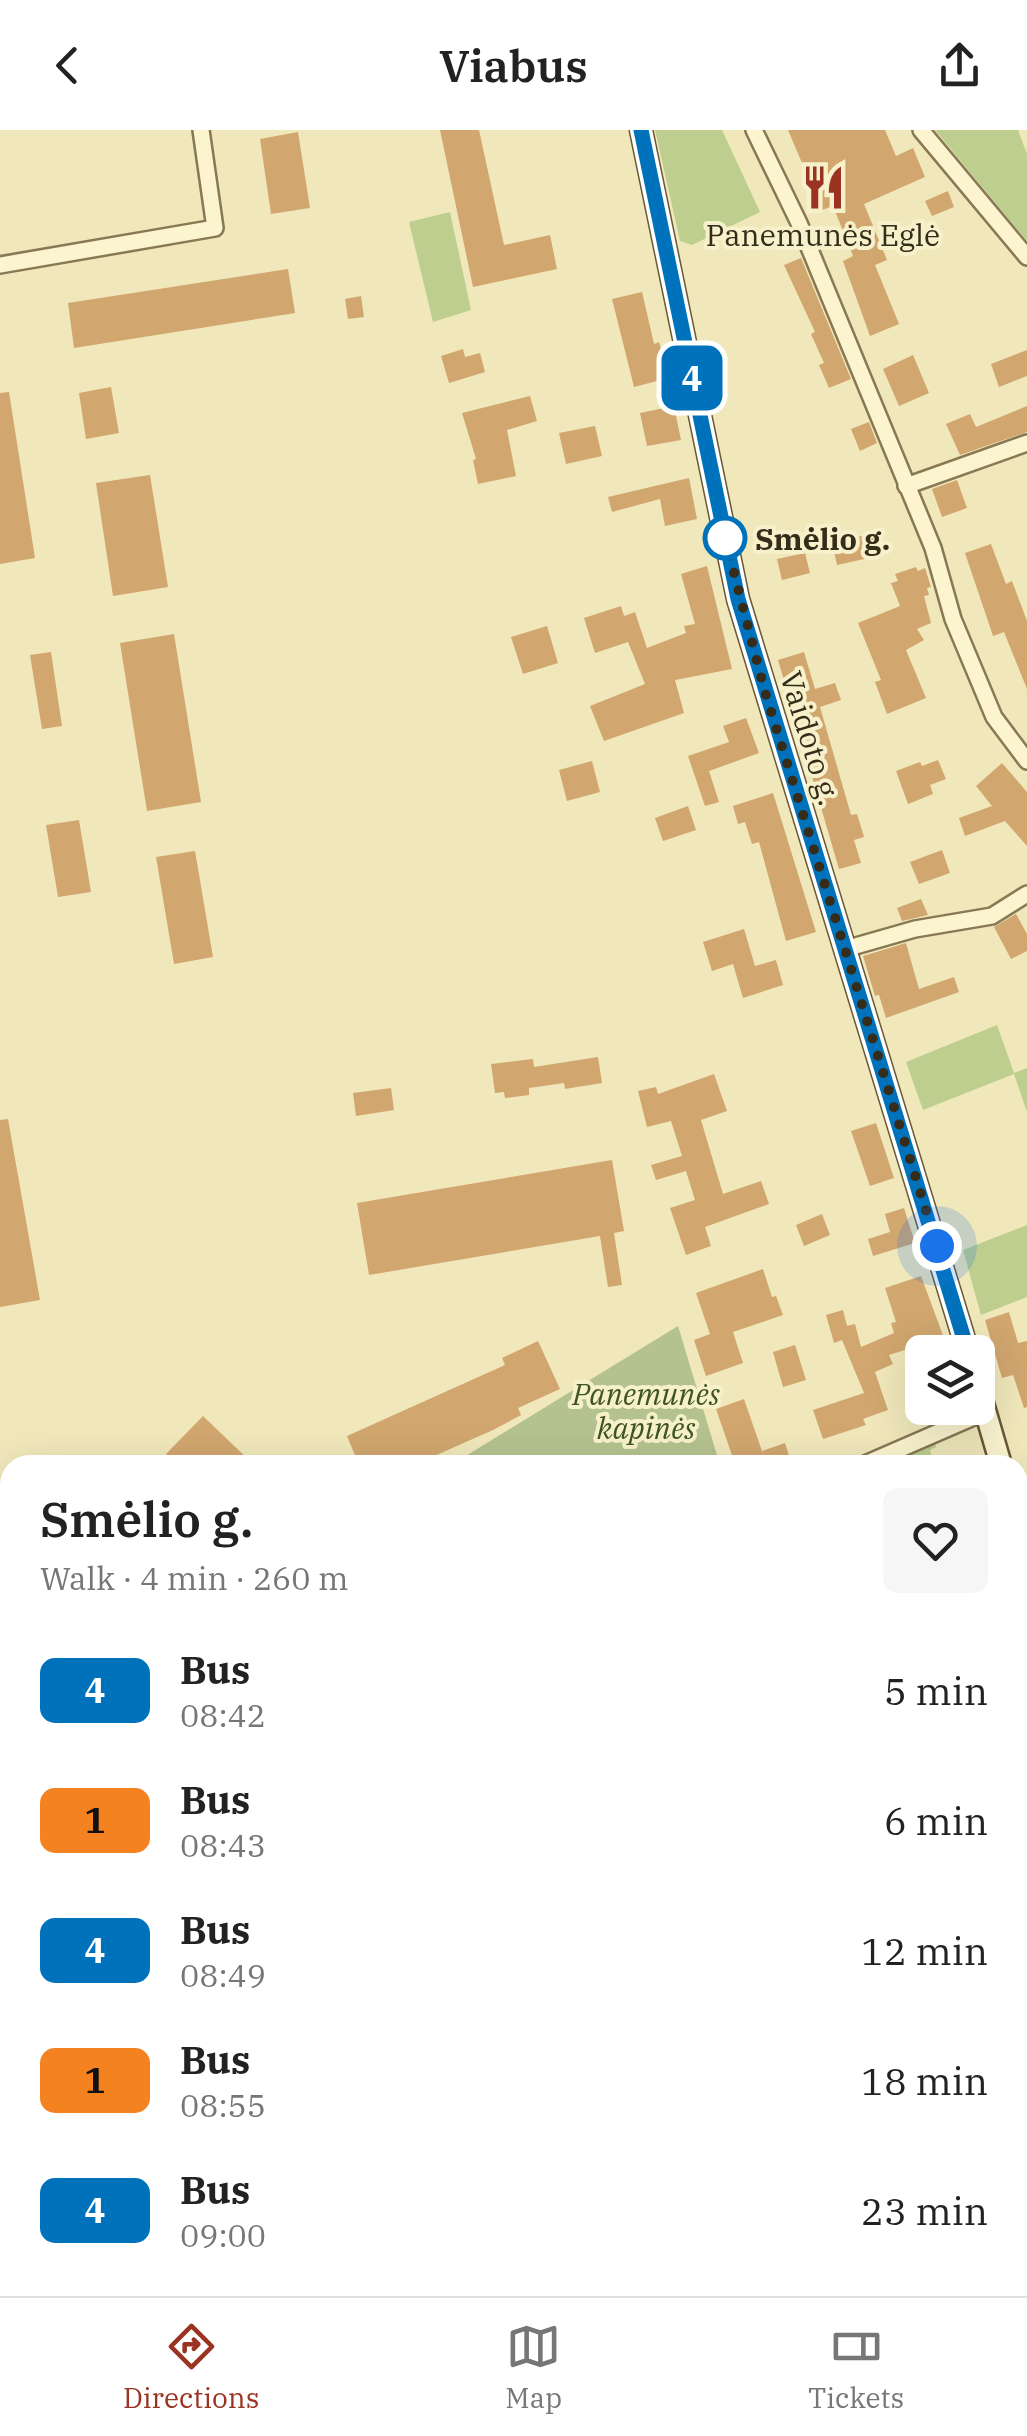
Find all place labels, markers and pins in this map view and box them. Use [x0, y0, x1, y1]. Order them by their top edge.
restaurant icon: Panemunės Eglė [799, 163, 847, 211]
place label: Panemunės Eglė [706, 215, 940, 254]
marker: Smėlio g. [704, 517, 746, 559]
place label: Smėlio g. [755, 519, 890, 558]

